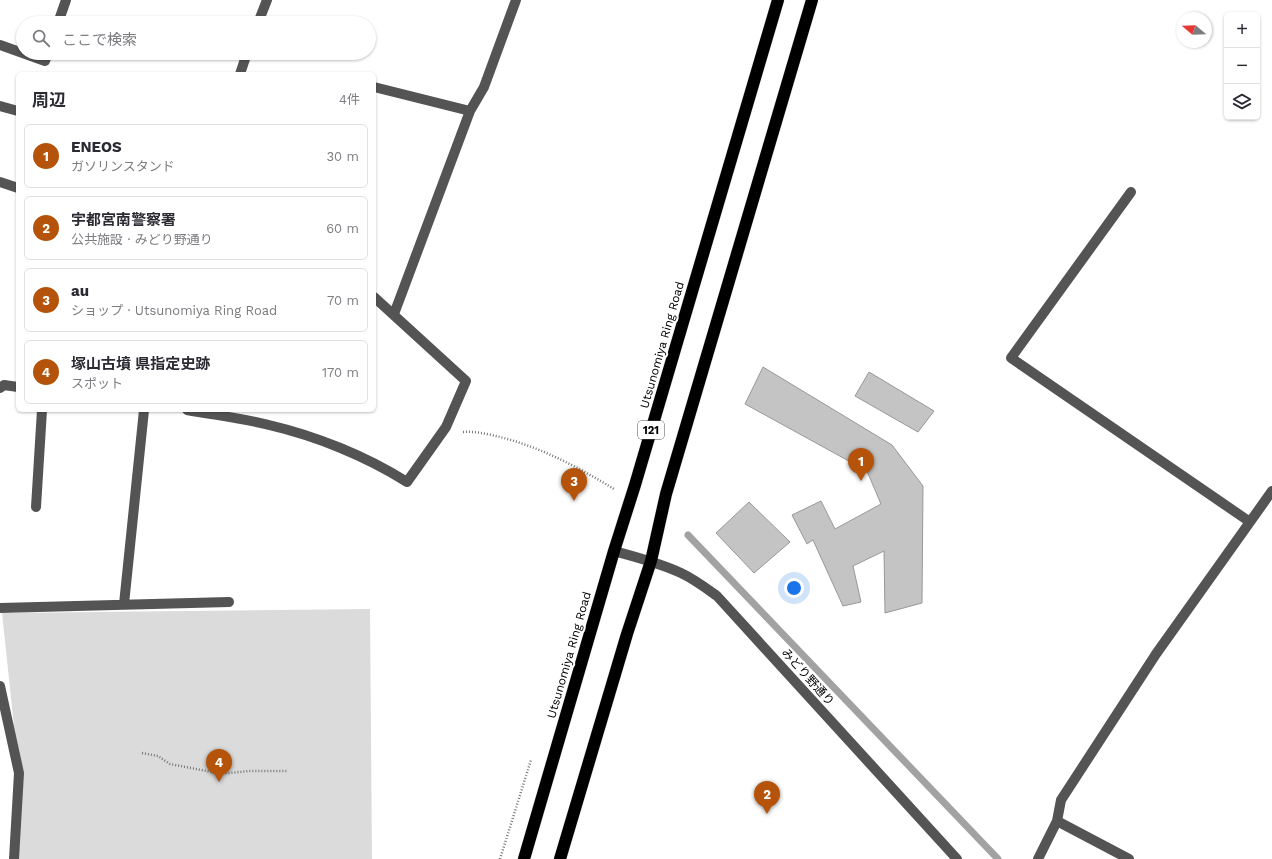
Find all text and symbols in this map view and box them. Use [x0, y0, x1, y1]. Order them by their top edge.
north arrow [1176, 12, 1212, 48]
map controls [1224, 12, 1260, 120]
button: + [1224, 12, 1260, 48]
search box [16, 16, 376, 60]
icon: search [30, 27, 52, 49]
text: ここで検索 [62, 31, 137, 49]
button: − [1224, 48, 1260, 84]
button: layers [1224, 84, 1260, 120]
text: 周辺 [32, 90, 66, 110]
text: 4件 [339, 92, 360, 107]
text: ENEOS [71, 138, 122, 156]
text: 1 [43, 149, 49, 164]
text: 30 m [327, 149, 359, 164]
text: ガソリンスタンド [71, 159, 175, 174]
text: 宇都宮南警察署 [71, 211, 176, 229]
text: 2 [42, 221, 50, 236]
text: 60 m [326, 221, 359, 236]
text: 公共施設 · みどり野通り [71, 232, 213, 247]
street label: Utsunomiya Ring Road [637, 280, 687, 410]
text: au [71, 282, 89, 300]
text: 3 [42, 293, 50, 308]
text: 70 m [327, 293, 359, 308]
text: ショップ · Utsunomiya Ring Road [71, 303, 277, 318]
text: 塚山古墳 県指定史跡 [71, 355, 210, 373]
text: 4 [42, 365, 50, 380]
text: 170 m [322, 365, 359, 380]
text: スポット [71, 376, 123, 391]
road number: 121 [638, 421, 664, 439]
pin: 1 [848, 448, 874, 481]
pin: 3 [561, 468, 587, 501]
your location [784, 578, 804, 598]
street label: Utsunomiya Ring Road [544, 590, 594, 720]
street label: みどり野通り [779, 646, 837, 708]
pin: 4 [206, 749, 232, 782]
pin: 2 [754, 781, 780, 814]

